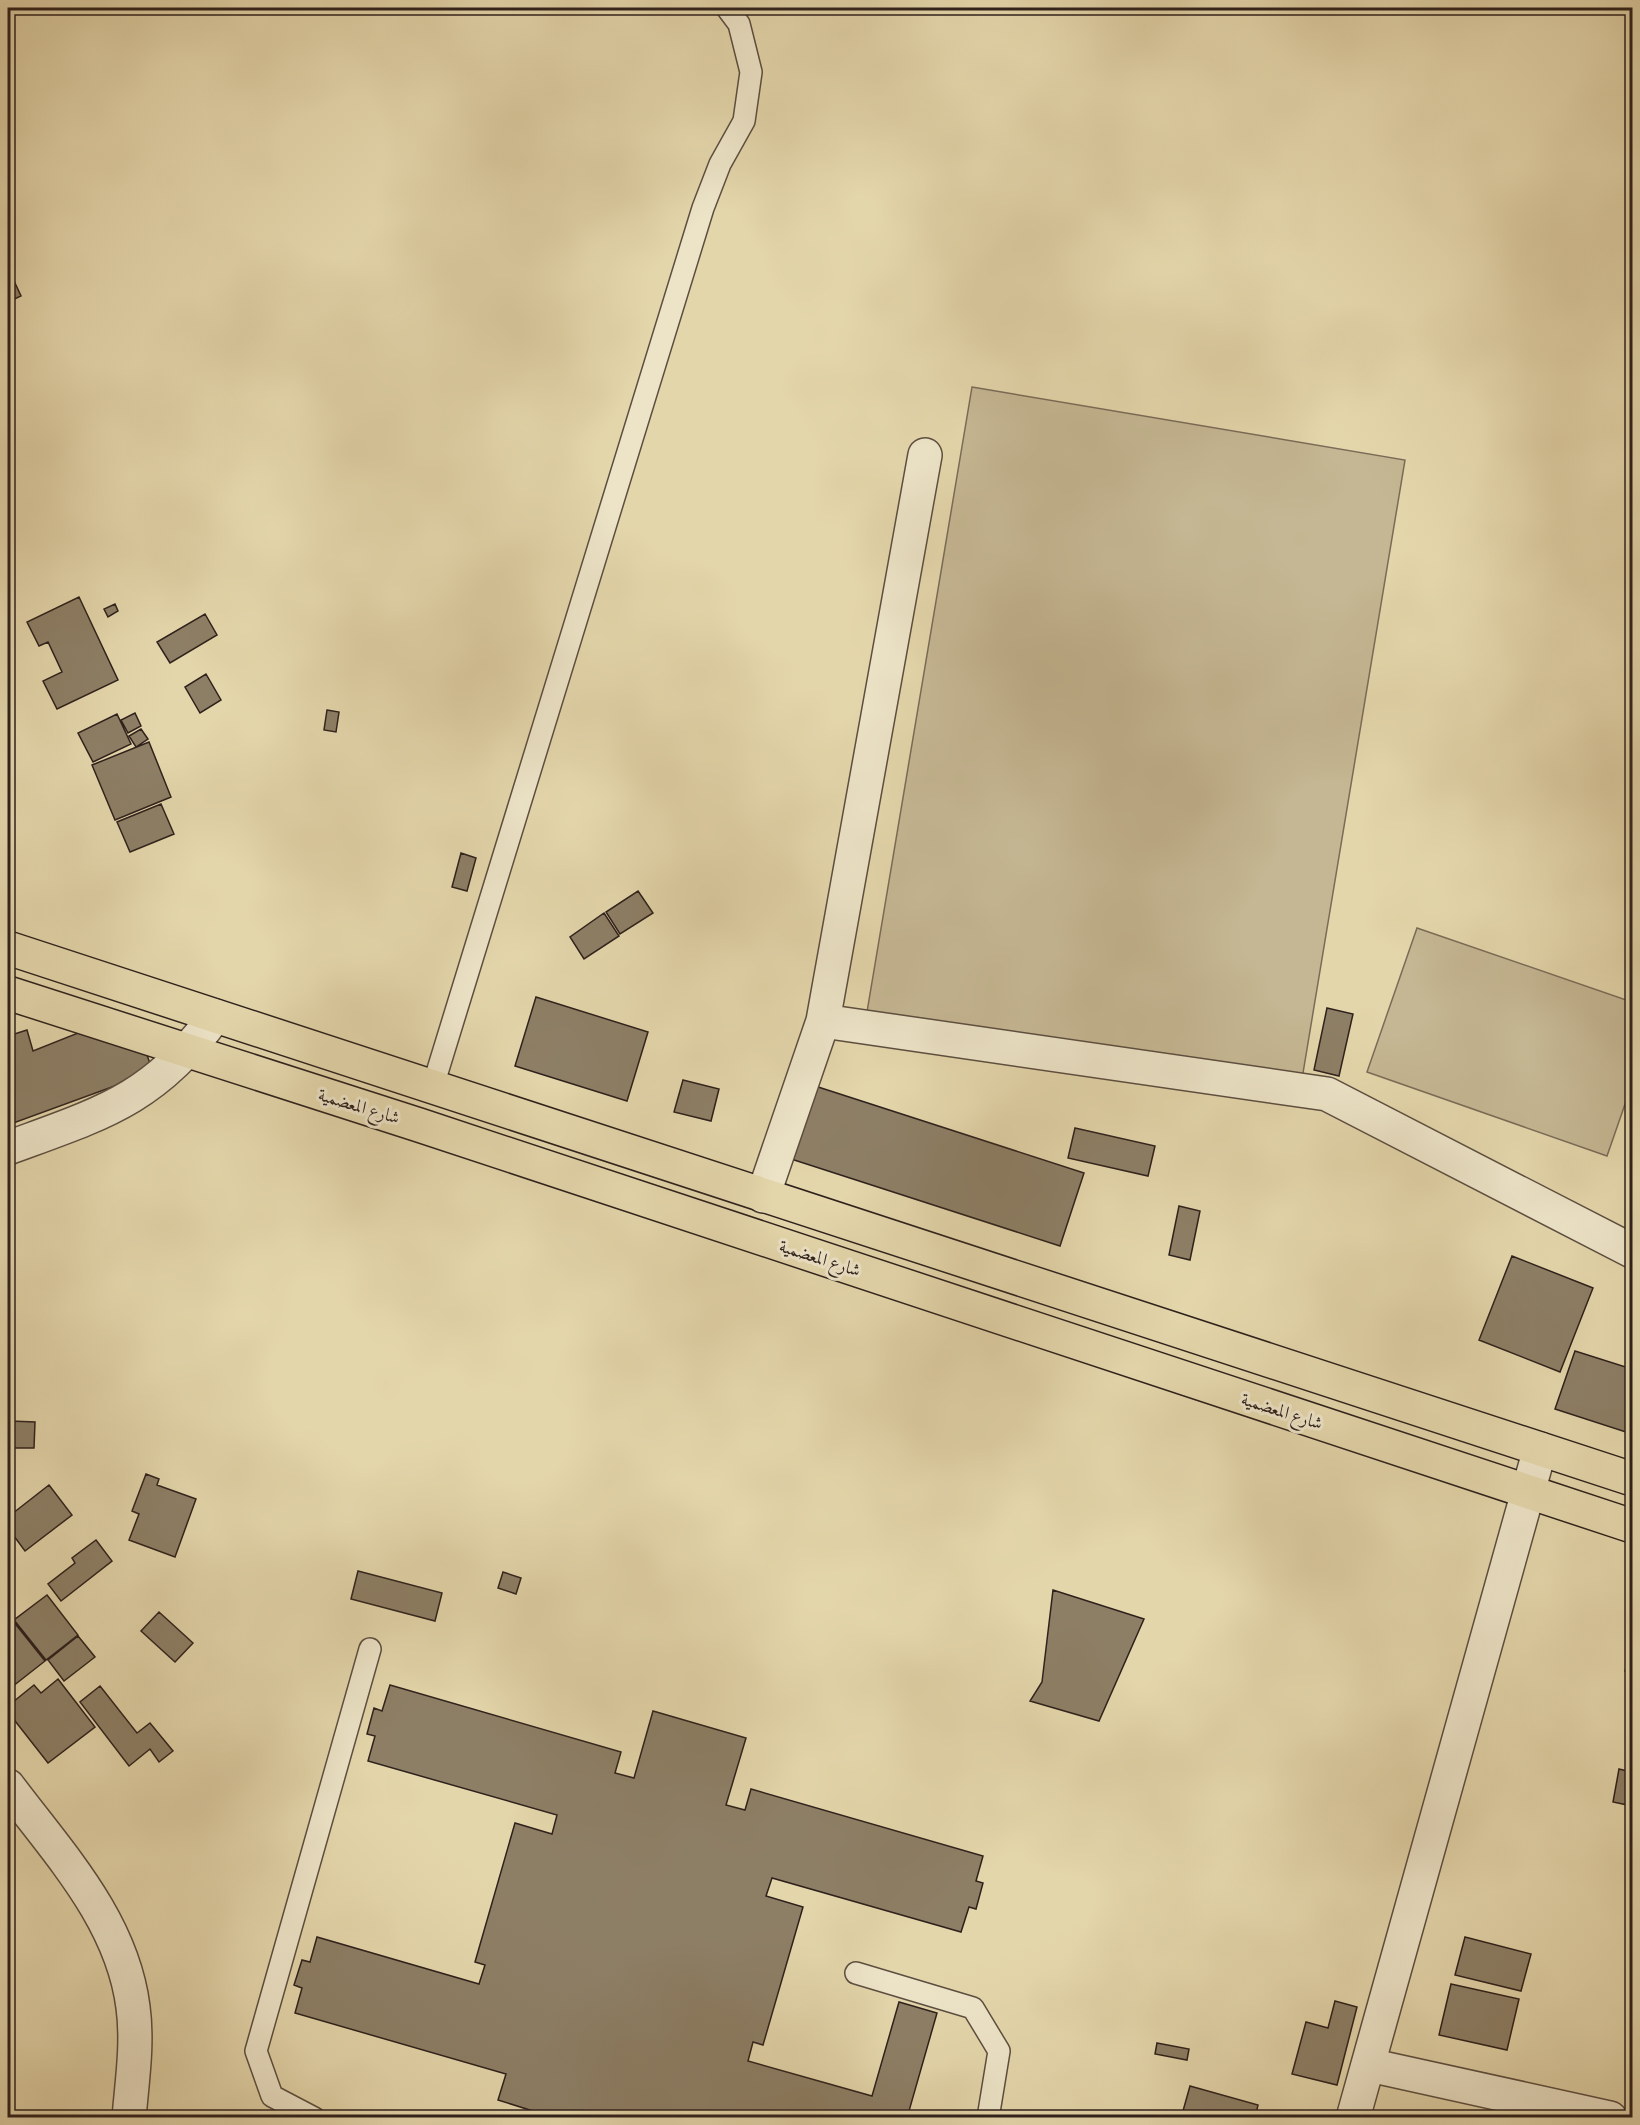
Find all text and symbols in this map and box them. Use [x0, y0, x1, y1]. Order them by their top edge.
street label: شارع المعضمية [314, 1083, 403, 1133]
street label: شارع المعضمية [775, 1235, 863, 1285]
street label: شارع المعضمية [1237, 1388, 1325, 1438]

